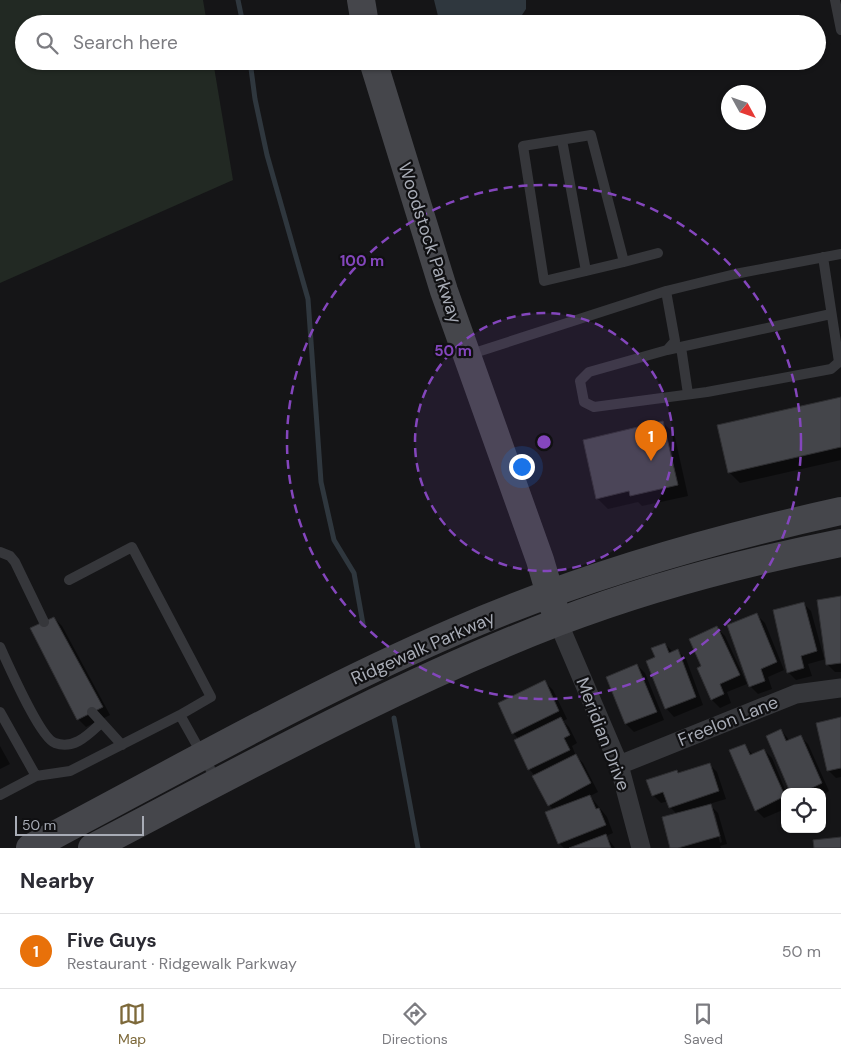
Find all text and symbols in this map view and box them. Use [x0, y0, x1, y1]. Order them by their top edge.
search box [15, 15, 826, 70]
icon: search [33, 29, 61, 57]
text: Search here [73, 30, 178, 55]
north arrow [721, 85, 766, 130]
street label: Woodstock Parkway [393, 159, 467, 327]
text: 100 m [340, 251, 384, 271]
text: 50 m [434, 341, 472, 361]
pin: 1 [635, 420, 667, 461]
centre of rings [535, 433, 553, 451]
your location [509, 454, 535, 480]
street label: Ridgewalk Parkway [347, 605, 499, 691]
street label: Meridian Drive [570, 674, 636, 794]
street label: Freelon Lane [674, 690, 782, 752]
map controls [781, 788, 826, 833]
button: locate [781, 788, 826, 833]
scale bar [15, 813, 144, 836]
text: 50 m [22, 816, 56, 834]
text: Nearby [20, 867, 94, 895]
text: Five Guys [67, 928, 157, 953]
text: 1 [33, 941, 39, 962]
text: 50 m [782, 941, 821, 962]
text: Restaurant · Ridgewalk Parkway [67, 953, 297, 974]
tab: Map [118, 1000, 146, 1048]
tab: Directions [382, 1000, 448, 1048]
tab: Saved [684, 1000, 723, 1048]

